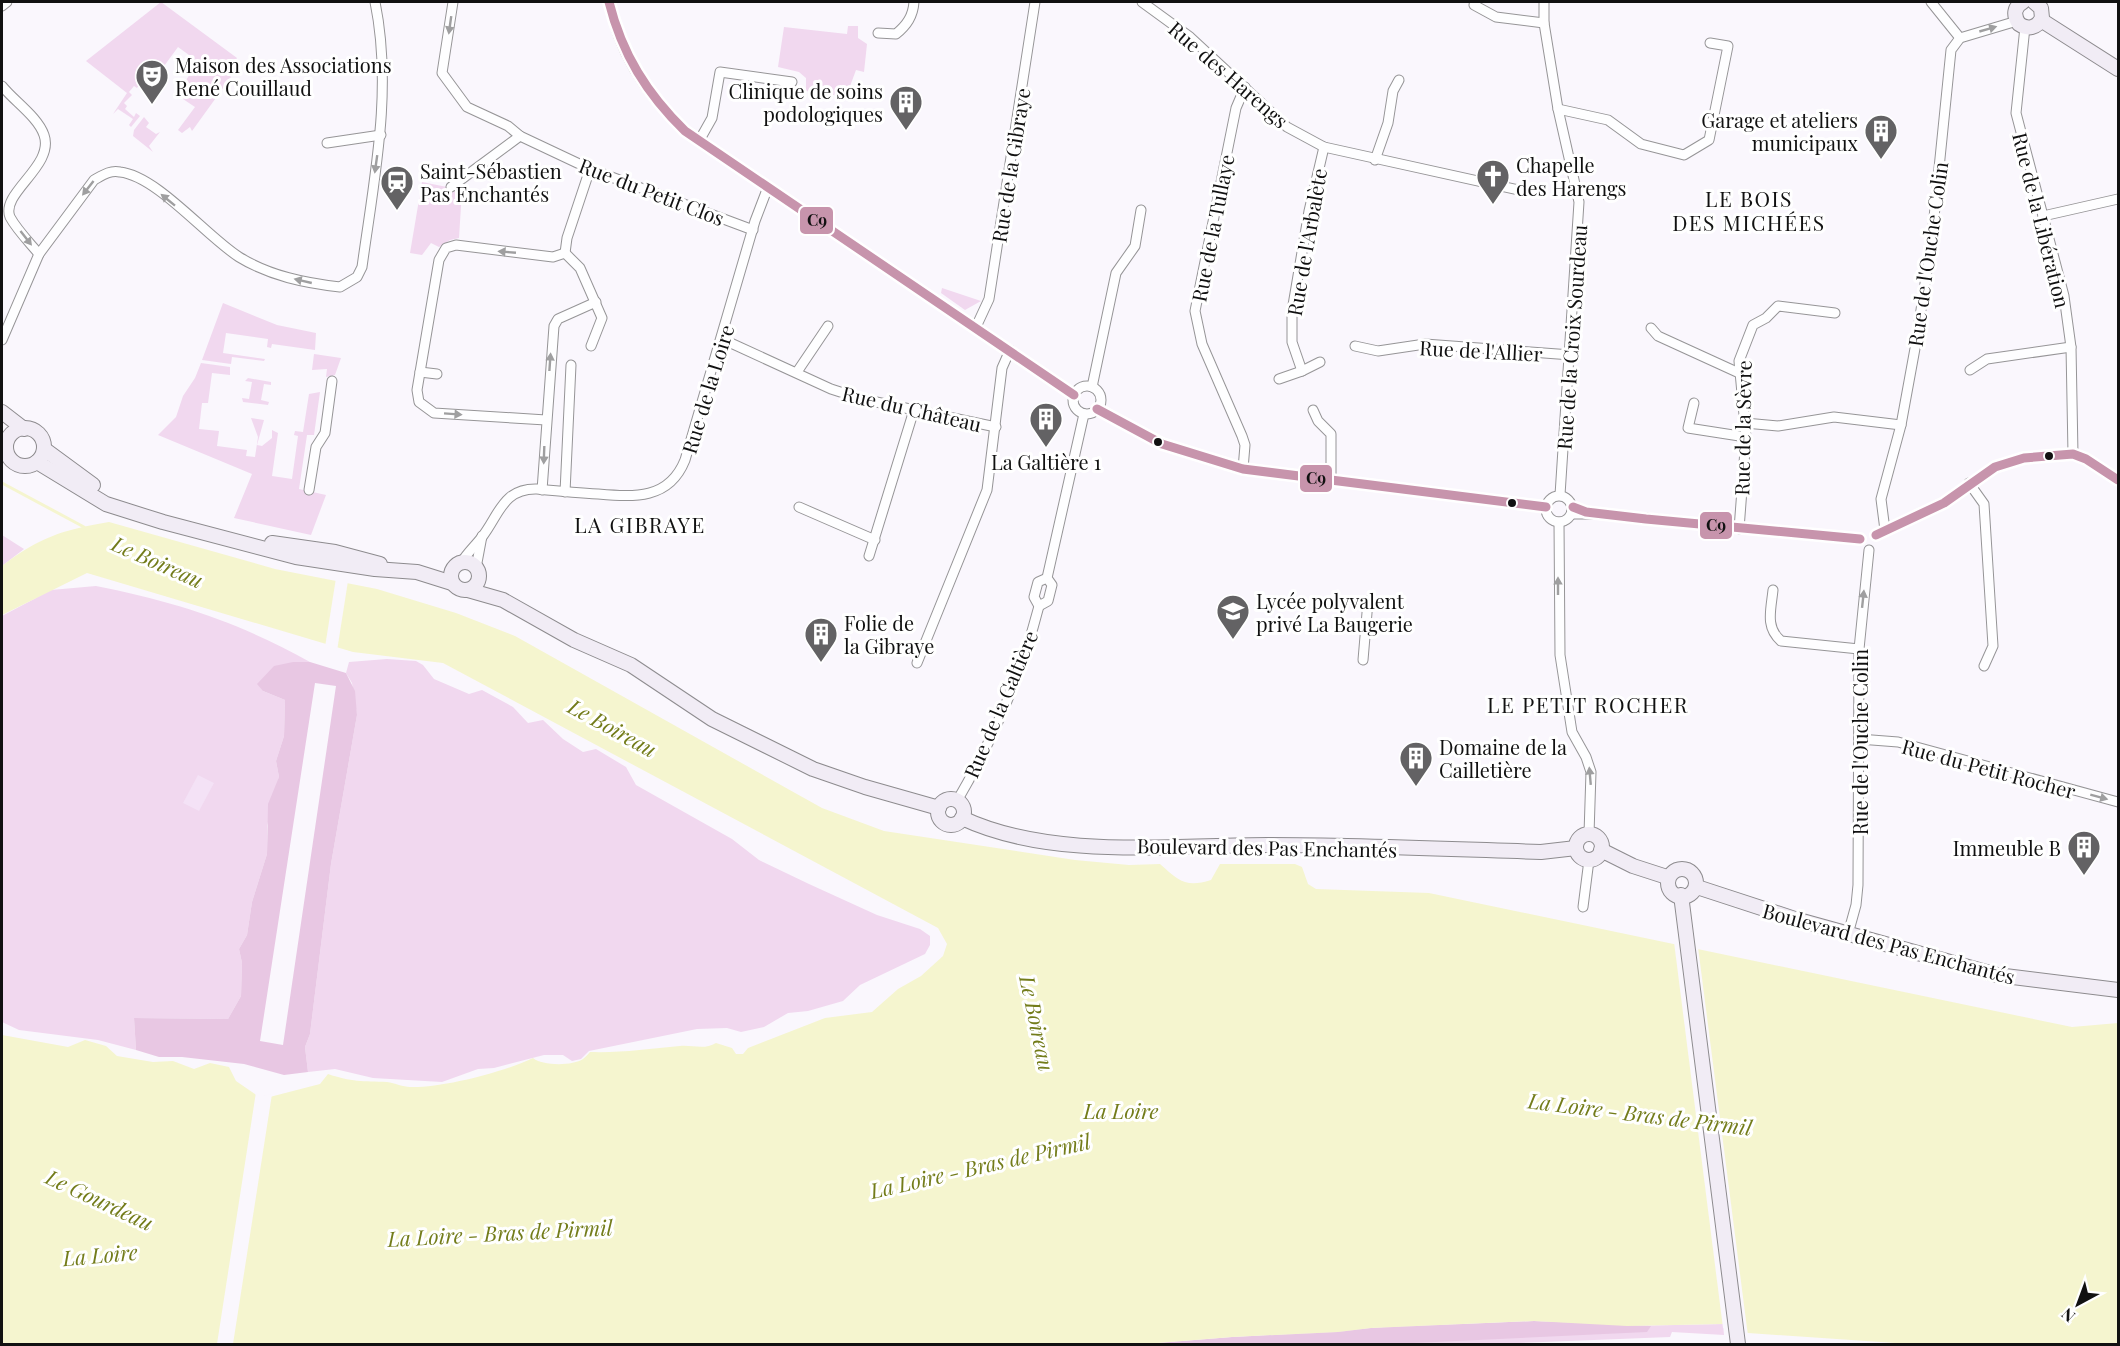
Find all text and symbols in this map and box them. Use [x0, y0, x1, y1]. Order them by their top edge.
one-way arrow [445, 15, 454, 34]
street label: Rue des Harengs [1163, 15, 1295, 133]
one-way arrow [1979, 24, 1997, 33]
place label: Maison des Associations René Couillaud [175, 51, 392, 101]
theatre icon: Maison des Associations René Couillaud [134, 58, 170, 105]
place label: Clinique de soins podologiques [729, 77, 883, 127]
building icon: Clinique de soins podologiques [888, 84, 924, 131]
street label: Rue de la Gibraye [984, 86, 1036, 244]
place label: Garage et ateliers municipaux [1701, 106, 1859, 156]
building icon: Garage et ateliers municipaux [1863, 113, 1899, 160]
street label: Rue de la Libération [2007, 129, 2077, 311]
street label: Rue du Petit Clos [576, 151, 728, 231]
place label: Chapelle des Harengs [1516, 151, 1626, 201]
street label: Rue de la Tullaye [1184, 152, 1240, 304]
one-way arrow [372, 155, 381, 174]
place label: Saint-Sébastien Pas Enchantés [420, 157, 562, 207]
church icon: Chapelle des Harengs [1475, 158, 1511, 205]
street label: Rue de l'Ouche Colin [1901, 160, 1953, 348]
station icon: Saint-Sébastien Pas Enchantés [379, 164, 415, 211]
street label: Rue de l'Arbalète [1280, 166, 1332, 318]
one-way arrow [82, 180, 95, 196]
district label: LE BOIS DES MICHÉES [1672, 184, 1826, 236]
one-way arrow [160, 193, 176, 206]
line badge: C9 [799, 206, 834, 235]
text: C9 [807, 209, 827, 230]
street label: Rue de la Croix Sourdeau [1550, 223, 1592, 450]
one-way arrow [20, 230, 33, 246]
one-way arrow [498, 247, 517, 257]
one-way arrow [293, 276, 312, 285]
street label: Rue de la Loire [675, 321, 739, 457]
street label: Rue de l'Allier [1419, 333, 1543, 367]
one-way arrow [545, 353, 555, 372]
street label: Rue de la Sèvre [1727, 360, 1757, 496]
street label: Rue du Château [840, 379, 985, 437]
building icon: La Galtière 1 [1028, 401, 1064, 448]
one-way arrow [444, 410, 463, 419]
unlabelled marker [1152, 436, 1164, 448]
one-way arrow [540, 446, 549, 465]
place label: La Galtière 1 [991, 448, 1101, 475]
unlabelled marker [2043, 450, 2055, 462]
line badge: C9 [1299, 464, 1333, 493]
text: C9 [1306, 467, 1326, 488]
unlabelled marker [1506, 497, 1518, 509]
district label: LA GIBRAYE [574, 510, 706, 538]
line badge: C9 [1699, 511, 1733, 540]
text: C9 [1706, 514, 1726, 535]
water label: Le Boireau [107, 528, 208, 594]
one-way arrow [1553, 577, 1563, 596]
place label: Lycée polyvalent privé La Baugerie [1256, 587, 1413, 637]
one-way arrow [1859, 590, 1868, 609]
school or university icon: Lycée polyvalent privé La Baugerie [1215, 593, 1251, 640]
place label: Folie de la Gibraye [844, 609, 934, 659]
building icon: Folie de la Gibraye [803, 616, 839, 663]
street label: Rue de la Galtière [957, 626, 1043, 782]
street label: Rue de l'Ouche Colin [1846, 649, 1873, 835]
district label: LE PETIT ROCHER [1487, 690, 1689, 718]
water label: Le Boireau [563, 691, 662, 763]
street label: Rue du Petit Rocher [1899, 732, 2079, 804]
place label: Domaine de la Cailletière [1439, 733, 1567, 783]
building icon: Domaine de la Cailletière [1398, 740, 1434, 787]
one-way arrow [1585, 766, 1595, 785]
one-way arrow [2090, 793, 2108, 802]
building icon: Immeuble B [2066, 829, 2102, 876]
street label: Boulevard des Pas Enchantés [1137, 831, 1397, 863]
place label: Immeuble B [1953, 834, 2061, 861]
street label: Boulevard des Pas Enchantés [1760, 896, 2018, 990]
water label: Le Boireau [1014, 972, 1062, 1073]
water label: La Loire - Bras de Pirmil [1526, 1085, 1755, 1141]
water label: La Loire [1082, 1096, 1159, 1124]
water label: La Loire - Bras de Pirmil [866, 1126, 1094, 1204]
water label: Le Gourdeau [41, 1162, 158, 1236]
water label: La Loire - Bras de Pirmil [386, 1212, 614, 1252]
water label: La Loire [60, 1237, 139, 1271]
north arrow [2048, 1274, 2108, 1334]
text: N [2056, 1304, 2079, 1327]

